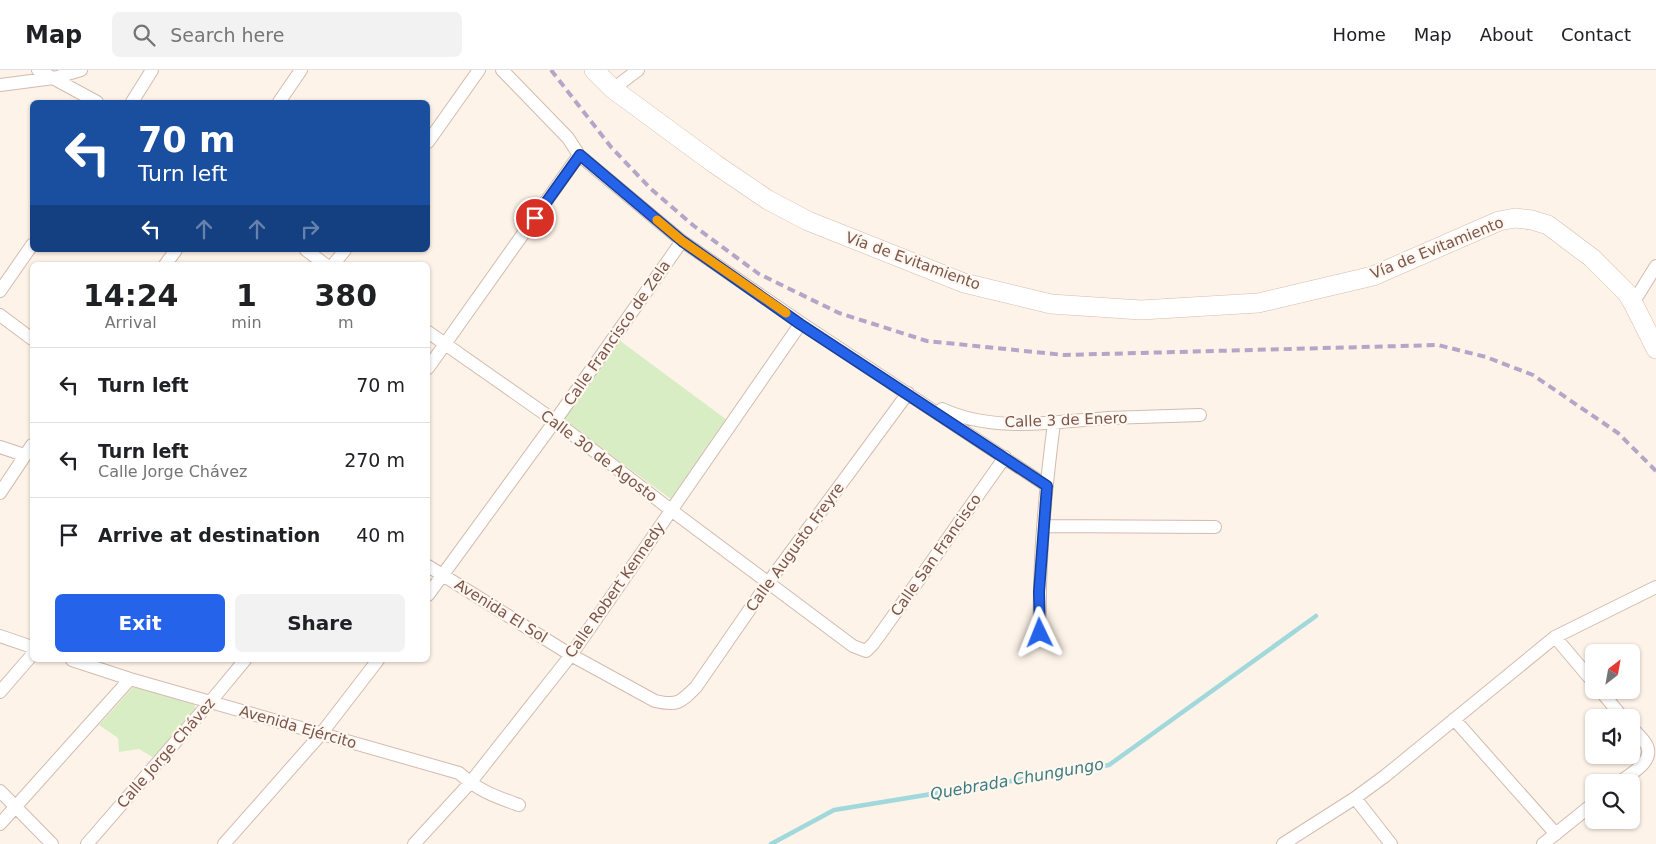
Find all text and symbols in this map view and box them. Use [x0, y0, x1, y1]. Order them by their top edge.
search box [112, 12, 462, 57]
text: Map [25, 21, 82, 49]
icon: search [130, 21, 158, 49]
text: Search here [170, 24, 284, 46]
text: Home [1333, 24, 1386, 45]
text: Map [1414, 24, 1452, 45]
text: About [1480, 24, 1533, 45]
text: Contact [1561, 24, 1631, 45]
icon: left [55, 120, 120, 185]
text: 70 m [138, 120, 235, 160]
text: Turn left [138, 161, 227, 186]
pin [514, 197, 556, 239]
icon: arrive [521, 204, 549, 232]
street label: Vía de Evitamiento [1368, 213, 1506, 283]
icon: left [137, 215, 165, 243]
icon: ahead [190, 215, 218, 243]
icon: ahead [243, 215, 271, 243]
icon: right [296, 215, 324, 243]
street label: Vía de Evitamiento [843, 228, 983, 294]
street label: Calle Francisco de Zela [560, 257, 674, 409]
text: 14:24 [83, 278, 178, 313]
text: 1 [236, 278, 257, 313]
text: 380 [314, 278, 377, 313]
text: Arrival [105, 313, 157, 332]
text: min [231, 313, 262, 332]
text: m [338, 313, 354, 332]
icon: left [55, 371, 83, 399]
text: Turn left [98, 374, 189, 396]
text: 70 m [356, 374, 405, 396]
street label: Calle 30 de Agosto [537, 406, 661, 506]
street label: Calle 3 de Enero [1004, 409, 1128, 431]
text: Turn left [98, 440, 189, 462]
icon: left [55, 446, 83, 474]
text: 270 m [344, 449, 405, 471]
text: Calle Jorge Chávez [98, 462, 248, 481]
street label: Calle Augusto Freyre [742, 479, 848, 615]
street label: Calle San Francisco [887, 490, 985, 620]
street label: Calle Robert Kennedy [561, 519, 669, 661]
icon: arrive [55, 521, 83, 549]
text: Arrive at destination [98, 524, 320, 546]
text: 40 m [356, 524, 405, 546]
street label: Avenida El Sol [451, 575, 551, 647]
button: Exit [55, 594, 225, 652]
button: Share [235, 594, 405, 652]
position arrow [1013, 606, 1065, 658]
north arrow [1585, 644, 1640, 699]
map controls [1585, 644, 1640, 829]
street label: Calle Jorge Chávez [113, 694, 219, 812]
street label: Avenida Ejército [237, 702, 359, 752]
button: sound [1585, 709, 1640, 764]
water label: Quebrada Chungungo [929, 754, 1106, 804]
button: search [1585, 774, 1640, 829]

